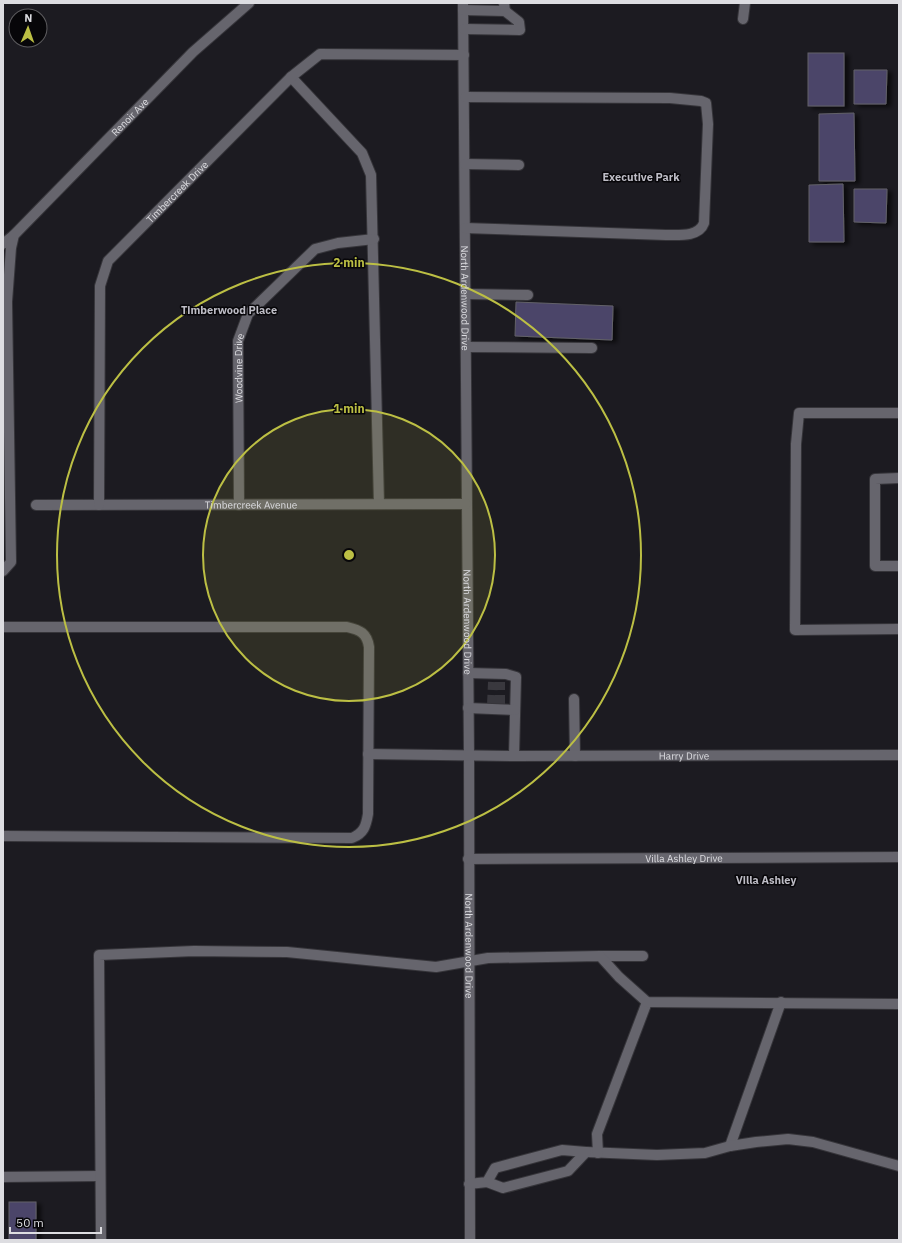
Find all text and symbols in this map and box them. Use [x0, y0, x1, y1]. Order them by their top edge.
north arrow [8, 8, 48, 48]
text: N [24, 11, 33, 25]
street label: Renoir Ave [108, 95, 152, 138]
street label: Timbercreek Drive [143, 158, 211, 226]
district label: Executive Park [602, 170, 680, 184]
street label: North Ardenwood Drive [458, 245, 472, 351]
text: 2 min [333, 255, 365, 270]
district label: Timberwood Place [181, 303, 277, 317]
street label: Woodvine Drive [231, 331, 247, 403]
text: 1 min [333, 401, 365, 416]
street label: Timbercreek Avenue [205, 498, 298, 511]
centre of rings [342, 548, 356, 562]
street label: North Ardenwood Drive [461, 569, 475, 675]
street label: Harry Drive [659, 749, 710, 762]
street label: Villa Ashley Drive [645, 851, 723, 865]
district label: Villa Ashley [736, 873, 796, 887]
street label: North Ardenwood Drive [463, 893, 476, 999]
scale bar [10, 1209, 101, 1235]
text: 50 m [16, 1215, 44, 1230]

